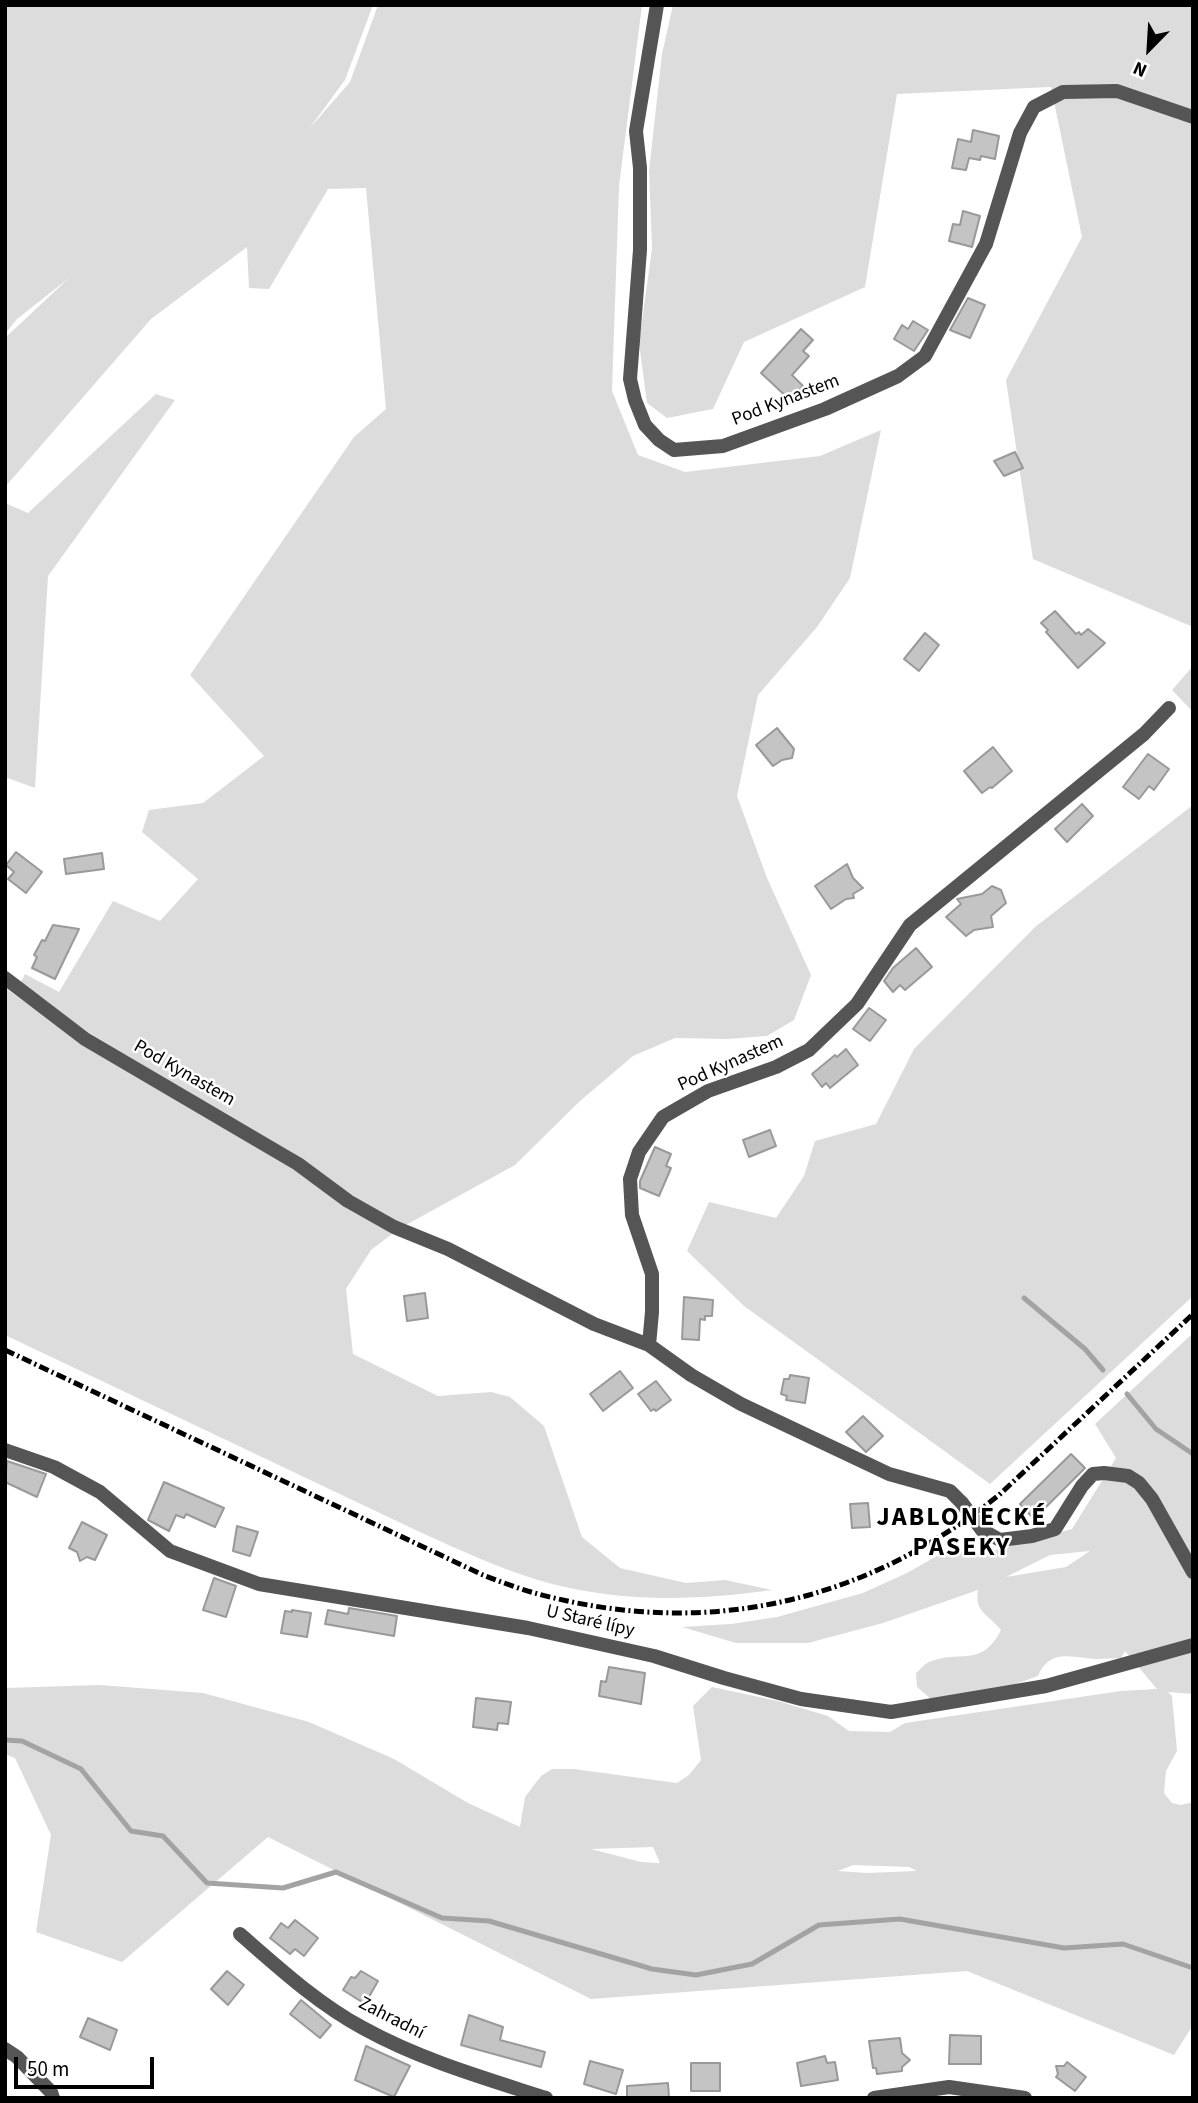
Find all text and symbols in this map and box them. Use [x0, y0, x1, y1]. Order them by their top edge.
north arrow [1114, 14, 1184, 84]
text: N [1129, 54, 1152, 84]
street label: Pod Kynastem [729, 370, 843, 432]
street label: Pod Kynastem [675, 1031, 787, 1097]
street label: Pod Kynastem [129, 1036, 239, 1112]
district label: JABLONECKÉ PASEKY [878, 1503, 1046, 1564]
street label: U Staré lípy [544, 1601, 636, 1643]
street label: Zahradní [354, 1993, 428, 2045]
scale bar [18, 2044, 158, 2088]
text: 50 m [27, 2054, 69, 2084]

